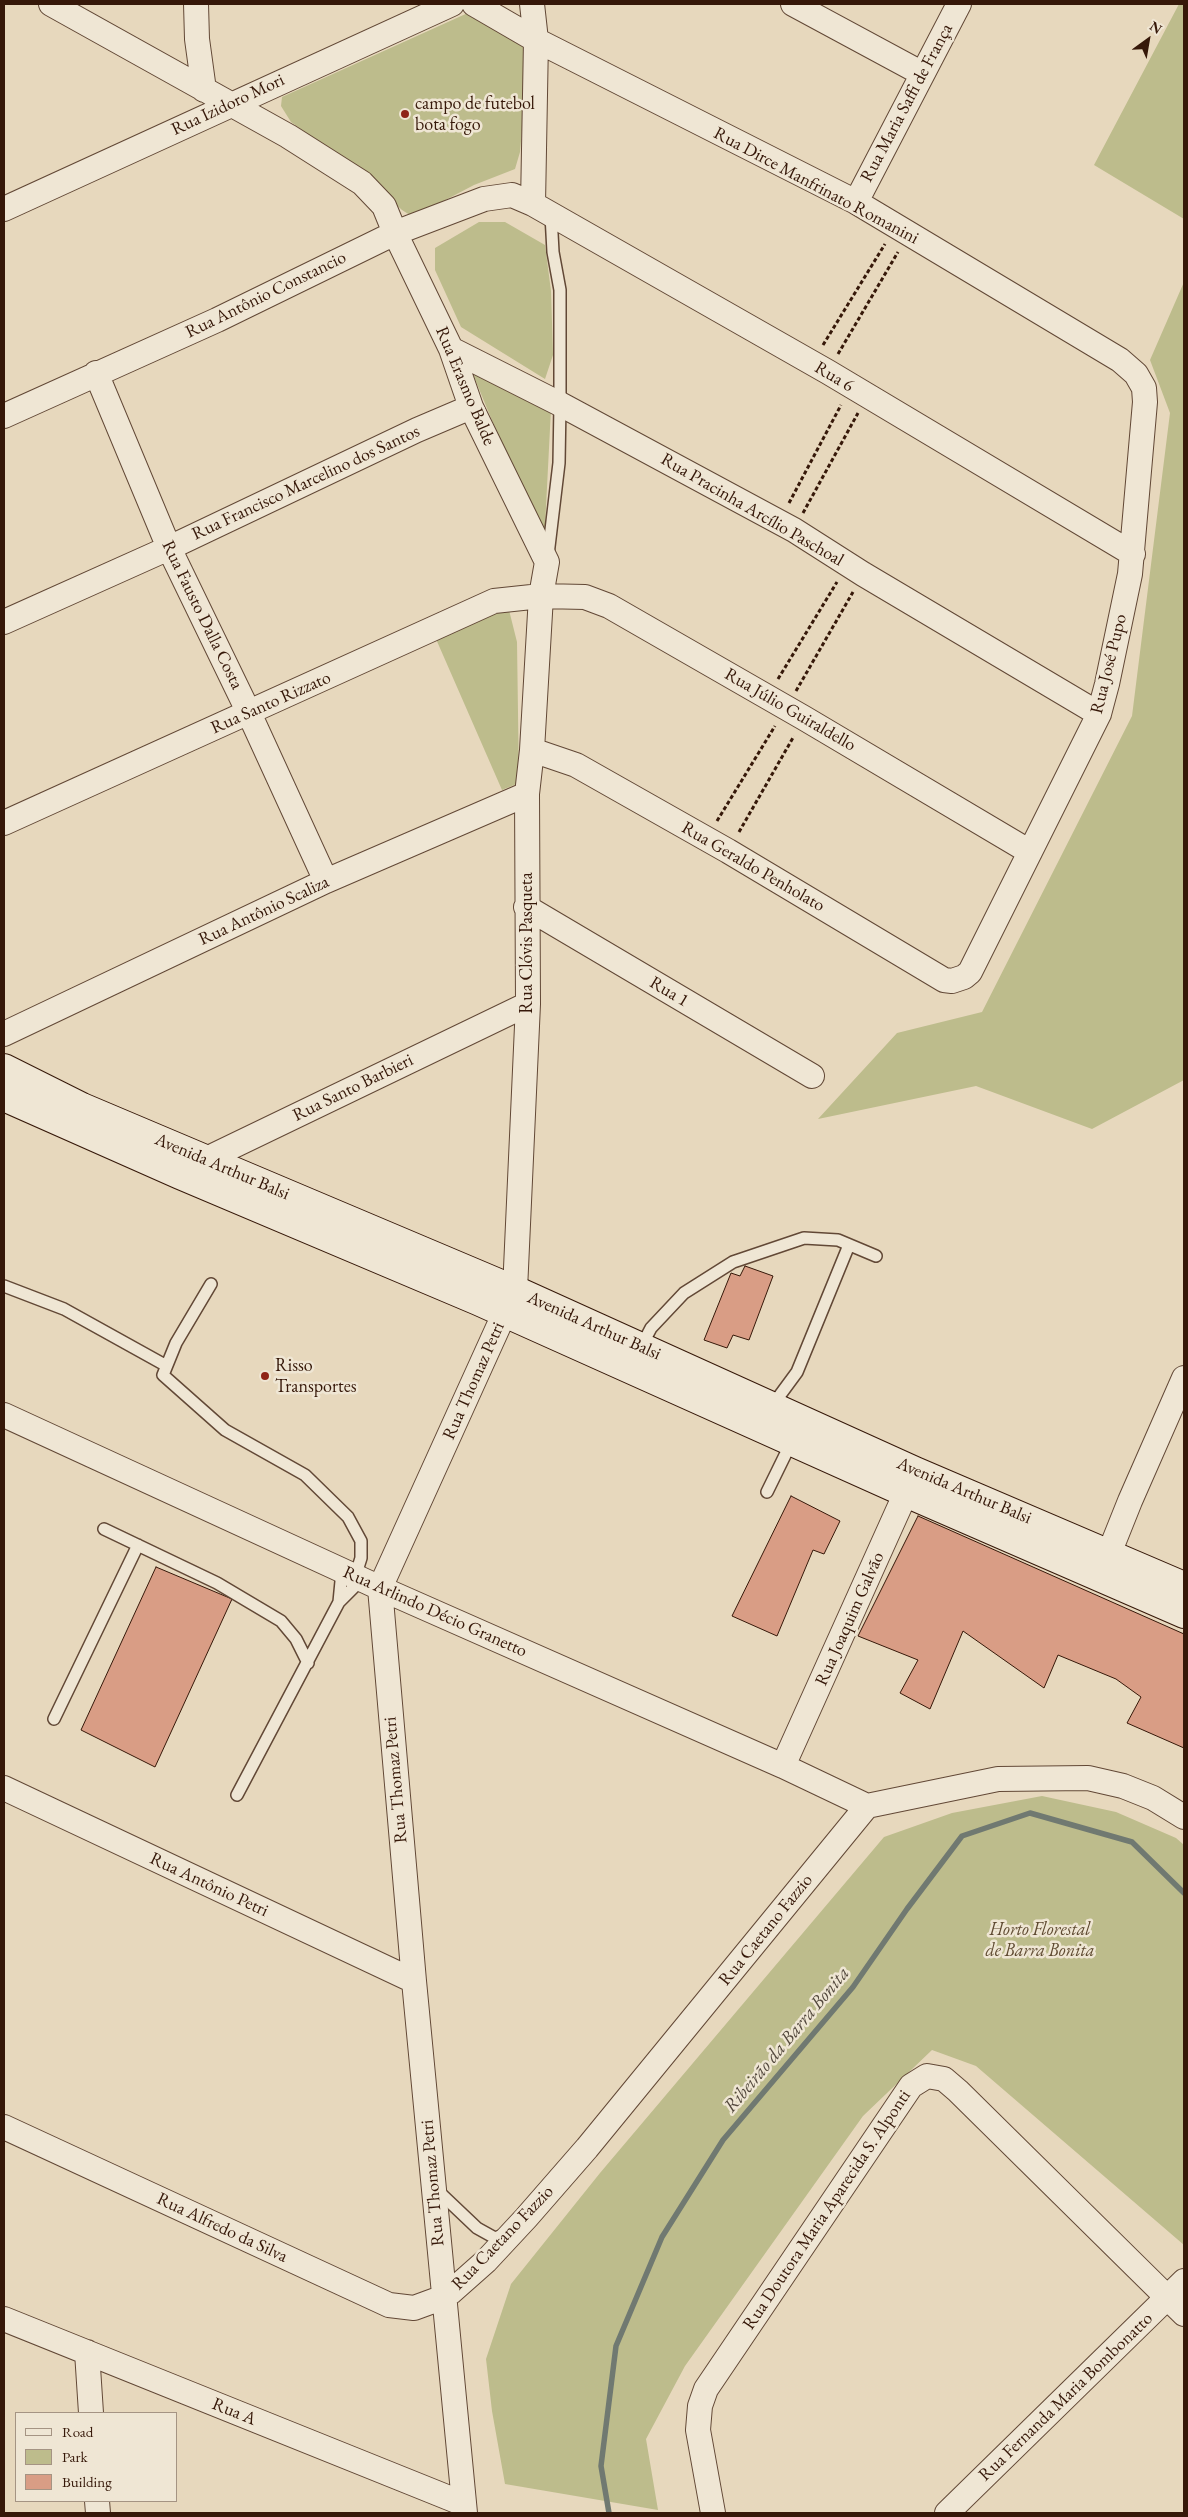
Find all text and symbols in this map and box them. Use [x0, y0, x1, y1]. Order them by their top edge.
north arrow [1123, 15, 1173, 65]
text: N [1146, 17, 1166, 38]
street label: Rua Maria Saffi de França [856, 20, 958, 186]
street label: Rua Izidoro Mori [168, 69, 288, 141]
place label: campo de futebol bota fogo [415, 93, 535, 136]
marker: campo de futebol bota fogo [399, 108, 411, 120]
street label: Rua Dirce Manfrinato Romanini [710, 123, 922, 249]
street label: Rua Antônio Constancio [182, 247, 350, 343]
street label: Rua Erasmo Balde [430, 323, 500, 449]
street label: Rua 6 [811, 357, 857, 397]
street label: Rua Francisco Marcelino dos Santos [189, 421, 423, 545]
street label: Rua Pracinha Arcílio Paschoal [657, 449, 847, 571]
street label: Rua Fausto Dalla Costa [157, 537, 247, 693]
street label: Rua José Pupo [1086, 612, 1132, 716]
street label: Rua Júlio Guiraldello [720, 664, 860, 756]
street label: Rua Santo Rizzato [208, 667, 334, 739]
street label: Rua Geraldo Penholato [677, 817, 829, 917]
street label: Rua Antônio Scaliza [195, 871, 333, 951]
street label: Rua Clóvis Pasqueta [516, 872, 538, 1014]
street label: Rua 1 [646, 972, 692, 1012]
street label: Rua Santo Barbieri [289, 1050, 417, 1126]
street label: Avenida Arthur Balsi [151, 1129, 293, 1205]
street label: Avenida Arthur Balsi [524, 1287, 664, 1365]
street label: Rua Thomaz Petri [438, 1319, 510, 1443]
place label: Risso Transportes [275, 1355, 357, 1398]
marker: Risso Transportes [259, 1370, 271, 1382]
street label: Avenida Arthur Balsi [893, 1453, 1035, 1529]
street label: Rua Joaquim Galvão [811, 1549, 889, 1689]
street label: Rua Arlindo Décio Granetto [340, 1562, 530, 1662]
street label: Rua Thomaz Petri [380, 1716, 412, 1844]
street label: Rua Antônio Petri [146, 1848, 272, 1922]
street label: Rua Caetano Fazzio [714, 1870, 818, 1990]
park label: Horto Florestal de Barra Bonita [985, 1919, 1095, 1962]
water label: Ribeirão da Barra Bonita [719, 1962, 855, 2118]
street label: Rua Doutora Maria Aparecida S. Alponti [739, 2086, 915, 2334]
street label: Rua Thomaz Petri [417, 2119, 449, 2247]
street label: Rua Caetano Fazzio [448, 2181, 558, 2295]
street label: Rua Alfredo da Silva [153, 2188, 291, 2268]
street label: Rua Fernanda Maria Bombonatto [974, 2308, 1158, 2486]
street label: Rua A [209, 2393, 259, 2431]
legend [15, 2412, 178, 2502]
text: Road [62, 2422, 93, 2441]
text: Park [62, 2447, 88, 2466]
text: Building [62, 2472, 112, 2491]

